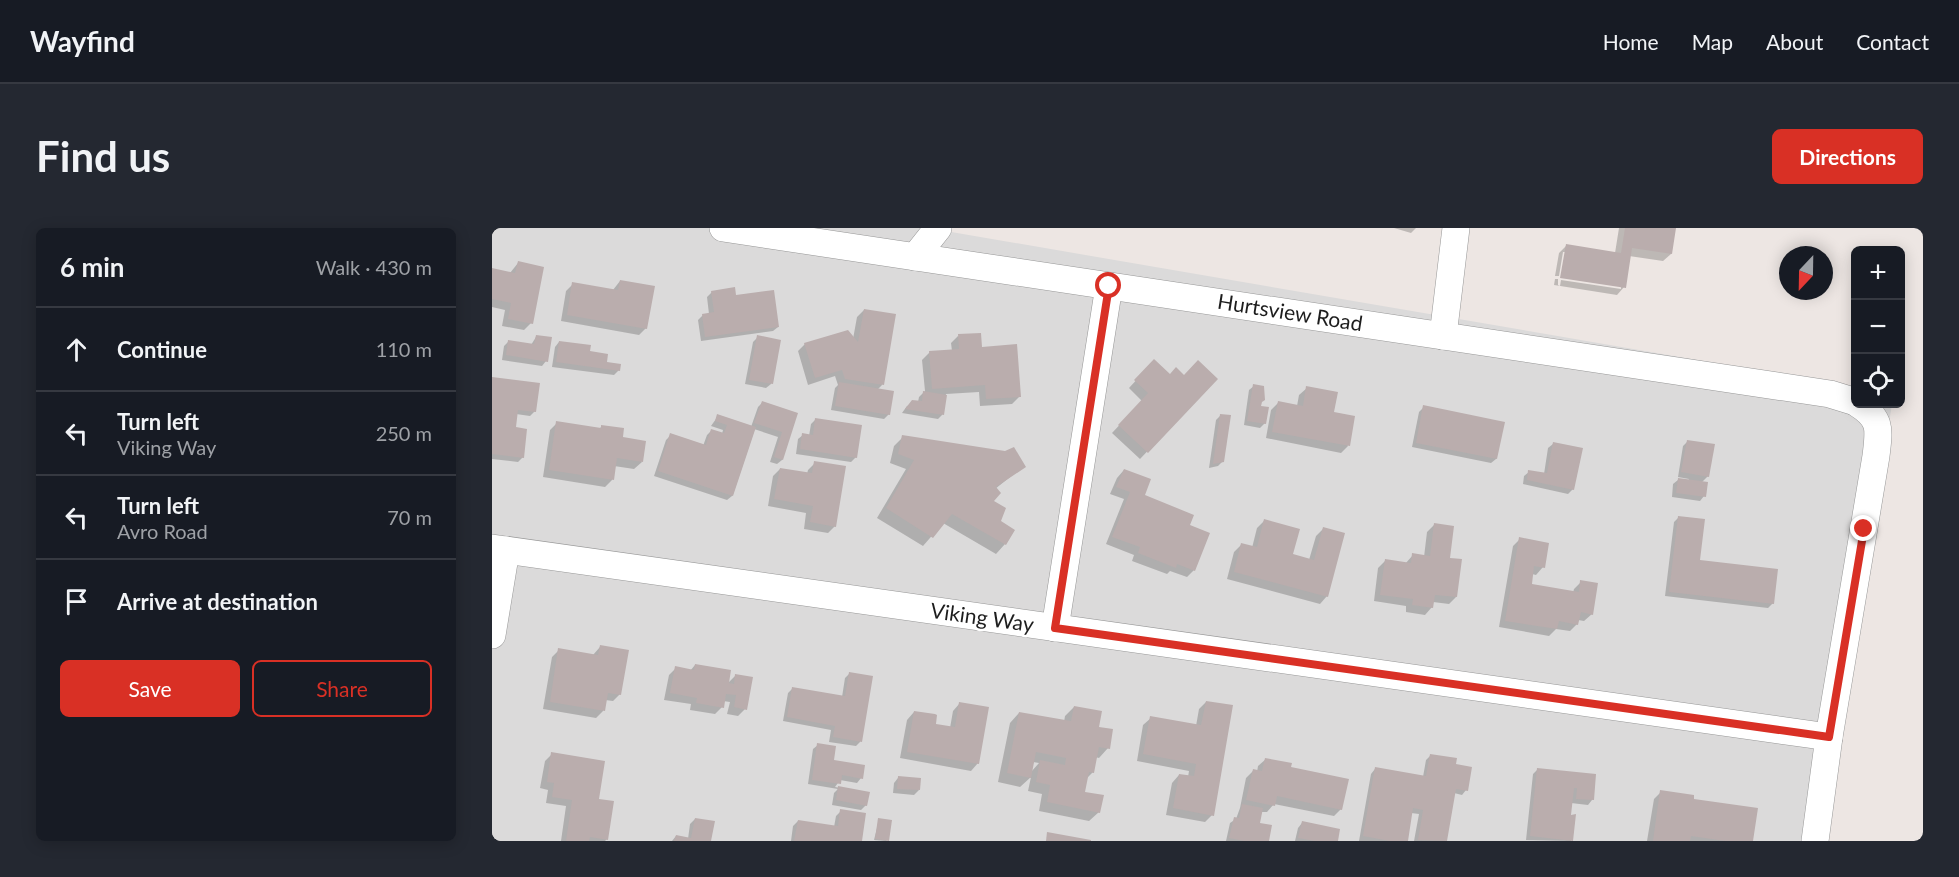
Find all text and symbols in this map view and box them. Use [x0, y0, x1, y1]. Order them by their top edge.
text: Wayfind [30, 24, 135, 58]
text: Home [1603, 29, 1659, 54]
text: Map [1692, 29, 1733, 54]
text: About [1766, 29, 1823, 54]
text: Contact [1856, 29, 1929, 54]
button: Directions [1772, 129, 1923, 184]
text: Find us [36, 131, 170, 181]
north arrow [1779, 246, 1833, 300]
map controls [1851, 246, 1905, 408]
button: + [1851, 246, 1905, 300]
text: 6 min [60, 251, 124, 283]
text: Walk · 430 m [316, 255, 432, 279]
route start [1095, 272, 1121, 298]
street label: Hurtsview Road [1216, 288, 1365, 335]
button: − [1851, 300, 1905, 354]
icon: ahead [60, 333, 93, 366]
text: Continue [117, 336, 207, 363]
text: 110 m [376, 337, 432, 361]
button: locate [1851, 354, 1905, 408]
text: Turn left [117, 408, 199, 435]
icon: left [60, 417, 93, 450]
text: 250 m [376, 421, 432, 445]
text: Viking Way [117, 435, 216, 459]
text: Turn left [117, 492, 199, 519]
icon: left [60, 501, 93, 534]
text: 70 m [387, 505, 432, 529]
route end [1850, 515, 1876, 541]
text: Avro Road [117, 519, 208, 543]
icon: arrive [60, 585, 93, 618]
text: Arrive at destination [117, 588, 318, 615]
street label: Viking Way [929, 597, 1036, 636]
button: Save [60, 660, 240, 717]
button: Share [252, 660, 432, 717]

